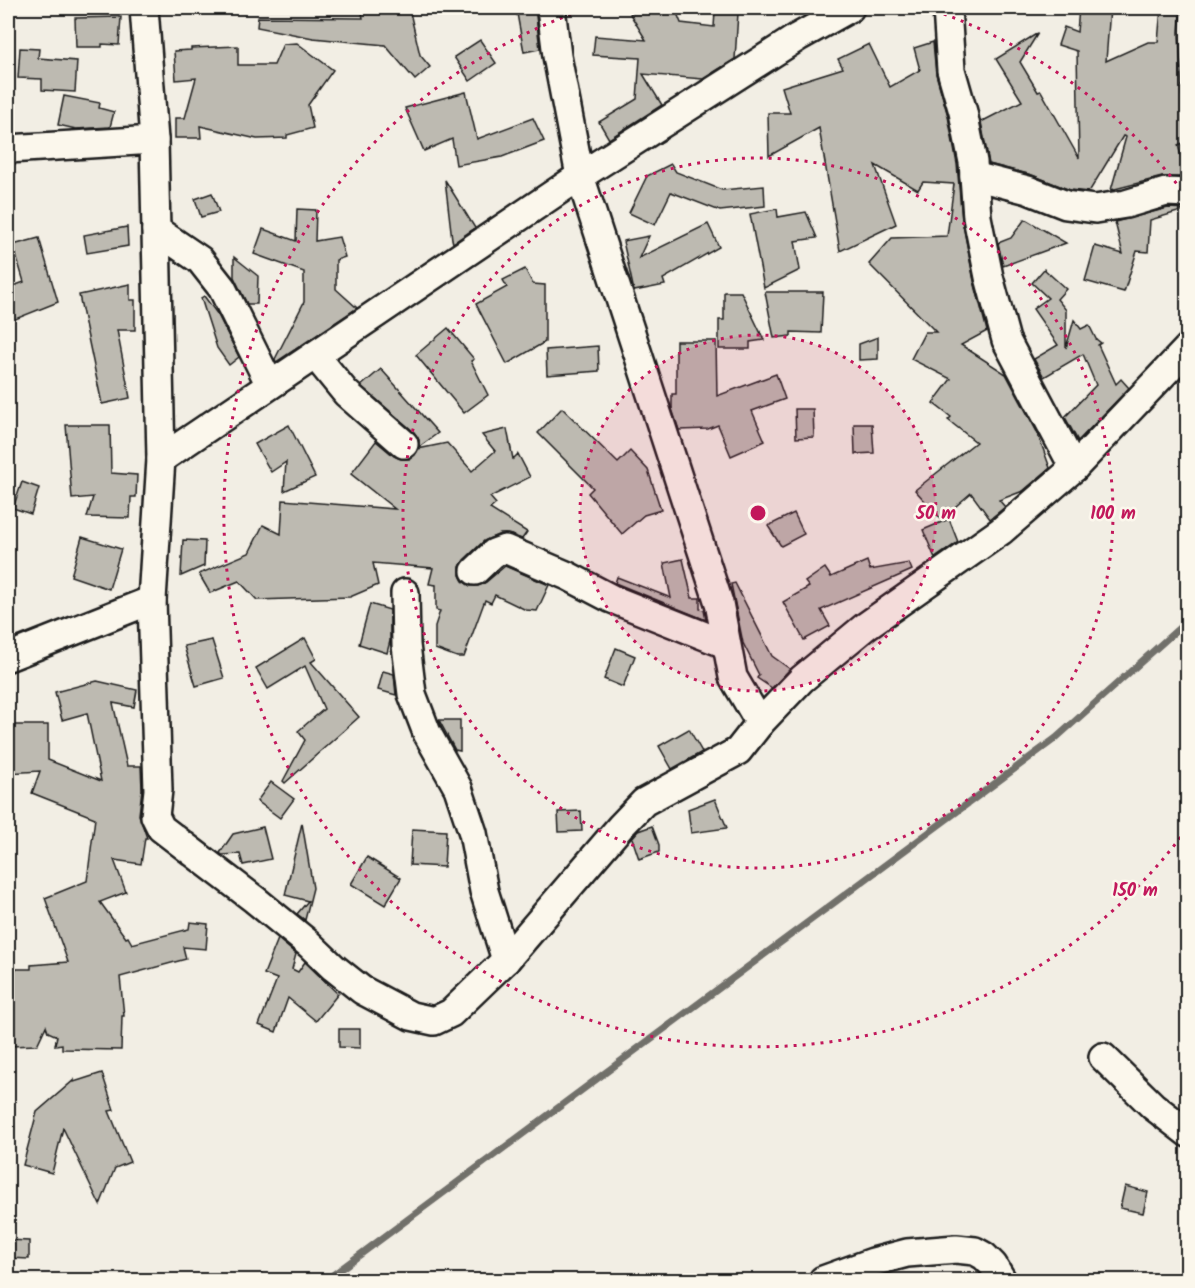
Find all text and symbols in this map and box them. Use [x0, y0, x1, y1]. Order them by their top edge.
text: 50 m [915, 500, 956, 529]
text: 100 m [1090, 500, 1136, 529]
centre of rings [748, 503, 768, 523]
text: 150 m [1112, 877, 1158, 906]

